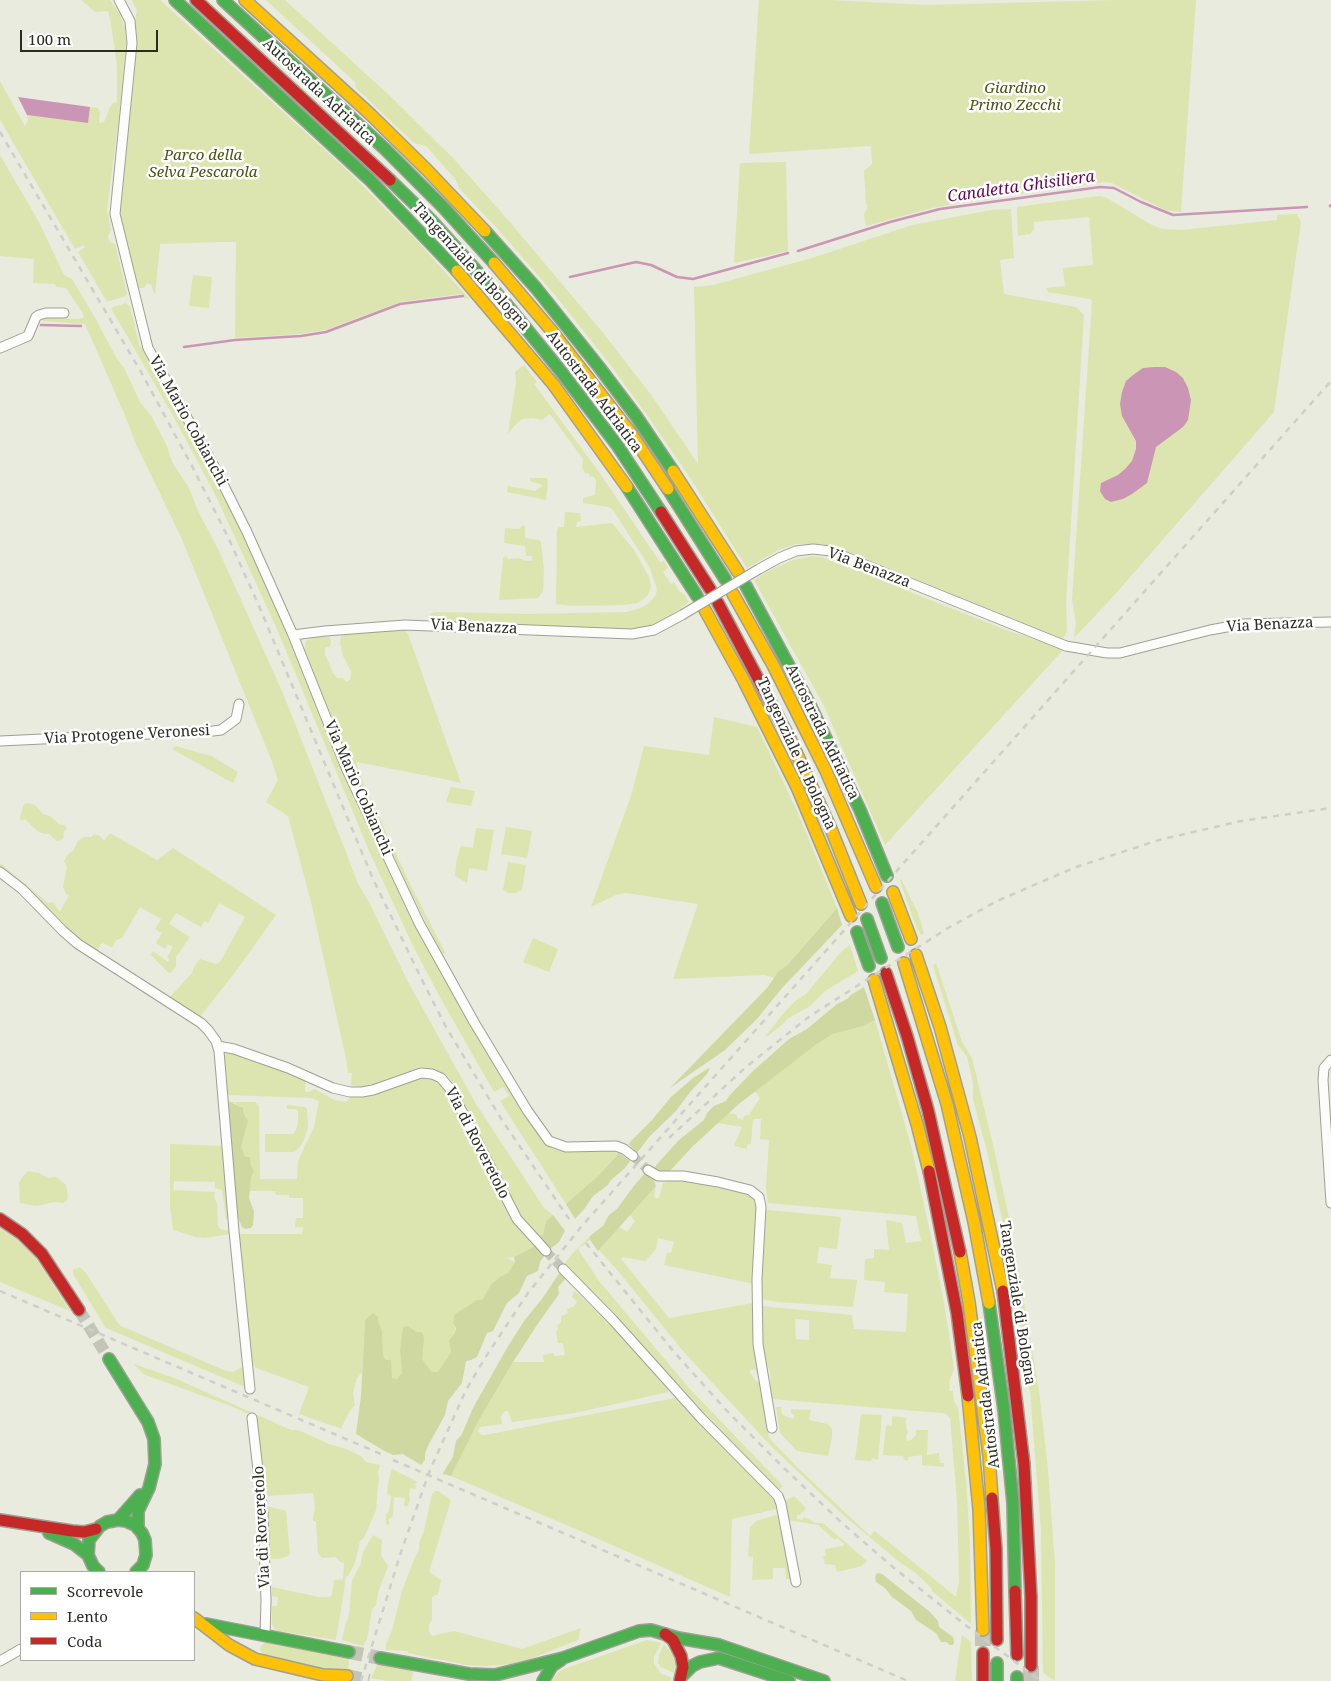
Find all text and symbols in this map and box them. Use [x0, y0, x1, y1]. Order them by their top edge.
scale bar [22, 20, 160, 52]
text: 100 m [28, 29, 71, 49]
street label: Autostrada Adriatica [259, 35, 379, 149]
park label: Giardino Primo Zecchi [969, 80, 1061, 115]
park label: Parco della Selva Pescarola [149, 147, 257, 182]
water label: Canaletta Ghisiliera [946, 167, 1096, 207]
street label: Tangenziale di Bologna [409, 199, 533, 335]
street label: Autostrada Adriatica [542, 327, 646, 457]
street label: Via Mario Cobianchi [145, 353, 231, 489]
street label: Via Benazza [825, 544, 913, 592]
street label: Via Benazza [1226, 614, 1314, 636]
street label: Via Benazza [430, 616, 518, 638]
street label: Autostrada Adriatica [781, 661, 863, 803]
street label: Tangenziale di Bologna [753, 675, 839, 833]
street label: Via Mario Cobianchi [320, 718, 396, 858]
street label: Via Protogene Veronesi [44, 722, 210, 748]
street label: Via di Roveretolo [441, 1084, 513, 1202]
street label: Tangenziale di Bologna [995, 1220, 1039, 1386]
street label: Autostrada Adriatica [968, 1320, 1004, 1470]
street label: Via di Roveretolo [250, 1465, 274, 1589]
legend [20, 1571, 195, 1661]
text: Scorrevole [67, 1581, 143, 1601]
text: Lento [67, 1606, 108, 1626]
text: Coda [67, 1631, 103, 1651]

